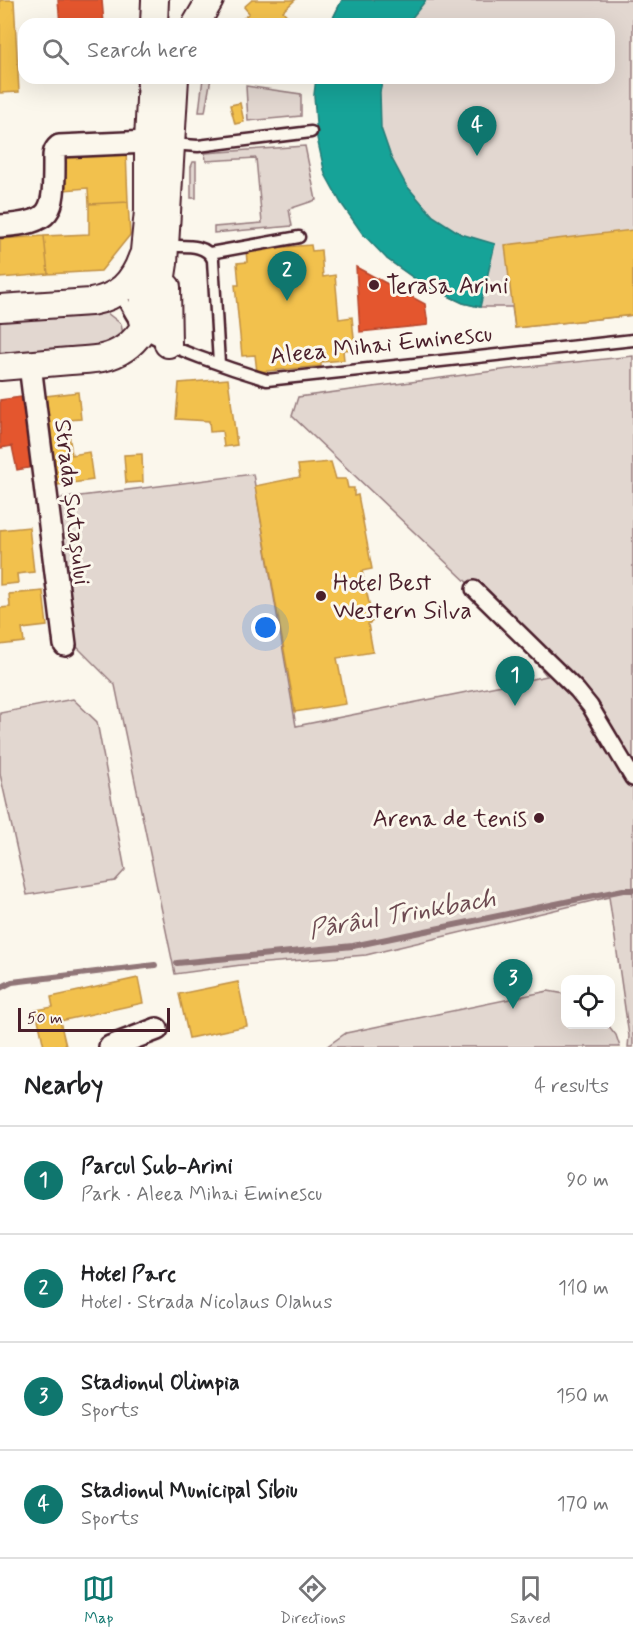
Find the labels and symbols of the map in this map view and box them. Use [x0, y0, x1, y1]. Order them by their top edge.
pin: 4 [458, 106, 496, 156]
pin: 2 [268, 252, 306, 301]
place label: Terasa Arini [386, 271, 508, 302]
marker: Terasa Arini [367, 278, 381, 292]
street label: Aleea Mihai Eminescu [268, 318, 494, 373]
street label: Strada Șutașului [46, 417, 97, 587]
place label: Hotel Best Western Silva [333, 568, 472, 627]
marker: Hotel Best Western Silva [314, 589, 328, 603]
your location [251, 613, 280, 642]
pin: 1 [496, 656, 534, 706]
place label: Arena de tenis [372, 804, 527, 835]
marker: Arena de tenis [532, 811, 546, 825]
water label: Pârâul Trinkbach [306, 882, 498, 948]
pin: 3 [494, 960, 532, 1009]
scale bar [18, 1005, 170, 1032]

